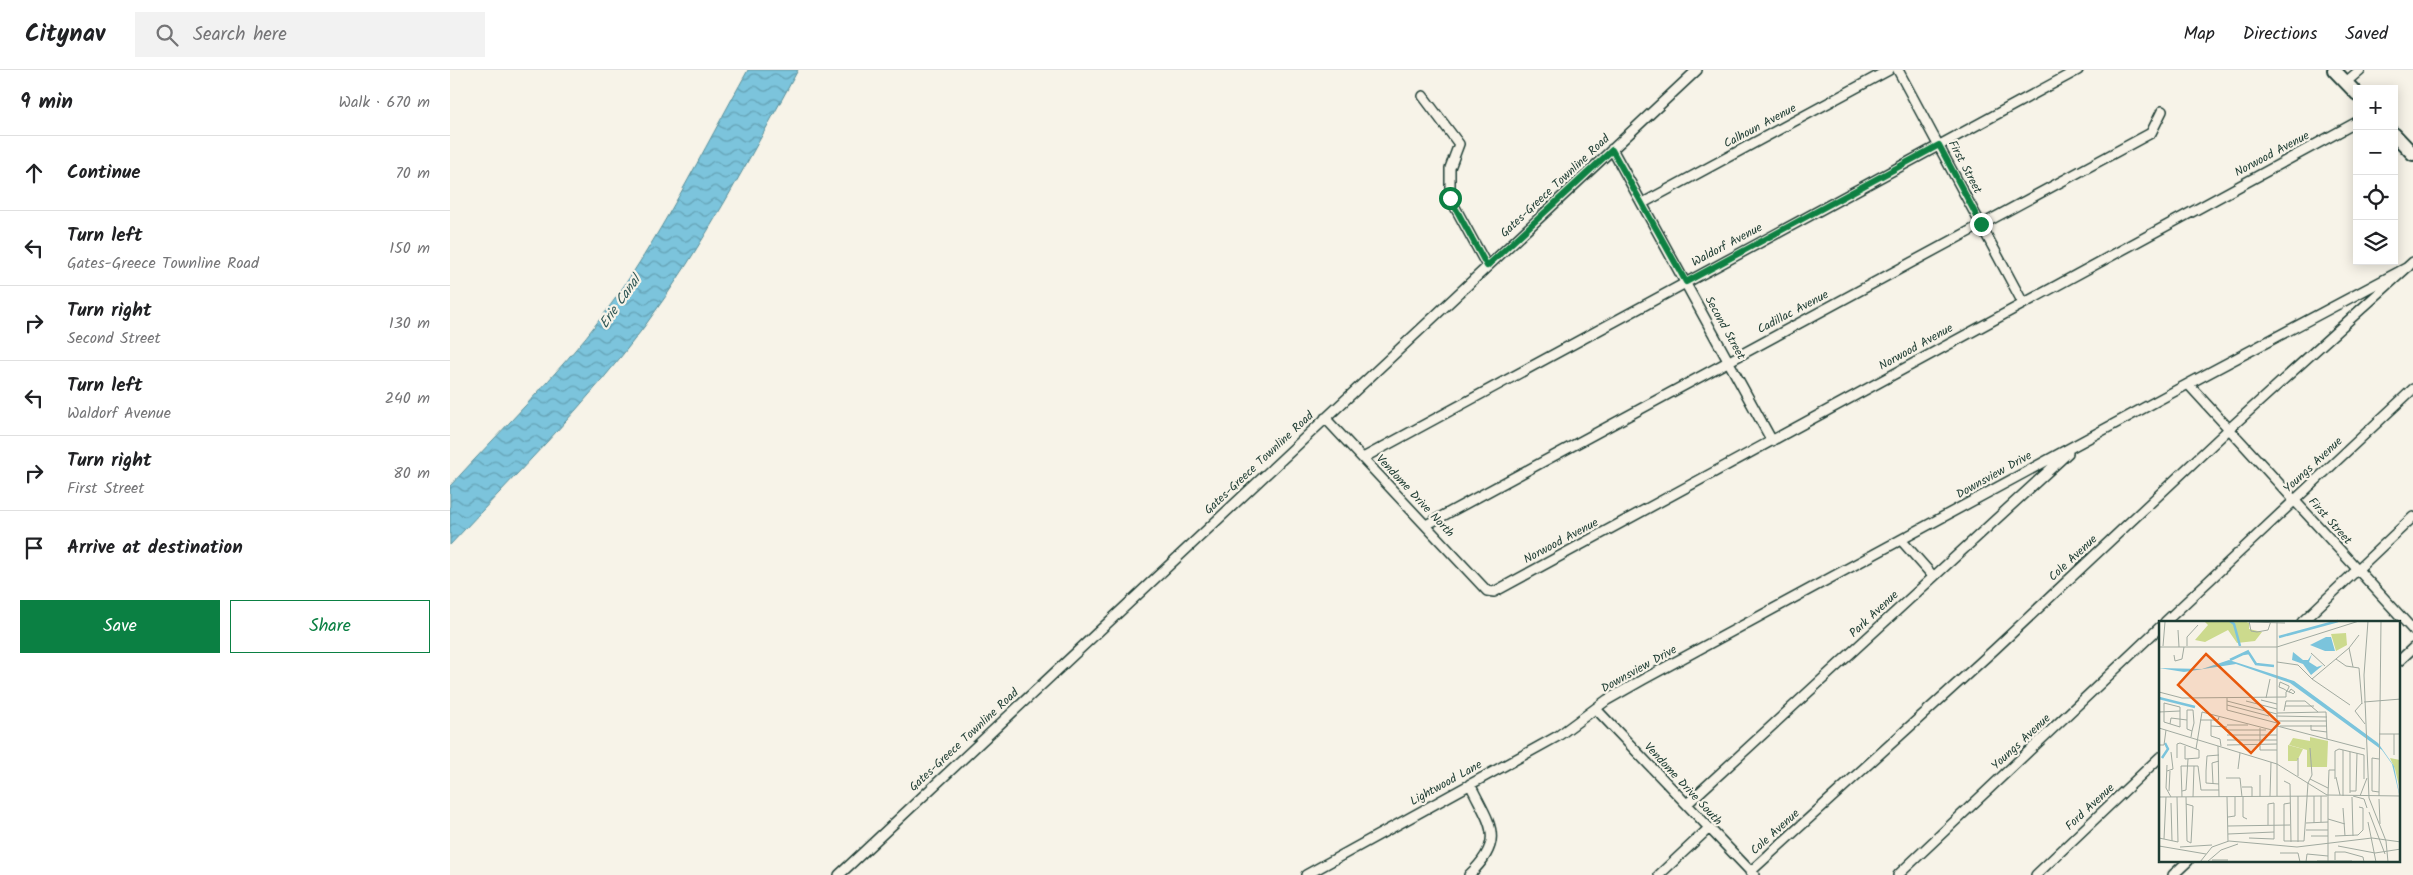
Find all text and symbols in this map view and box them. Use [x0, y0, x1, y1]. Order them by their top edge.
search box [135, 12, 485, 57]
text: Citynav [25, 15, 105, 54]
text: Search here [193, 20, 287, 50]
text: Map [2183, 20, 2215, 49]
text: Directions [2243, 20, 2317, 49]
text: Saved [2345, 20, 2388, 49]
icon: search [153, 21, 181, 49]
map controls [2353, 85, 2398, 265]
button: + [2353, 85, 2398, 130]
text: 9 min [20, 86, 73, 119]
text: Walk · 670 m [339, 90, 430, 115]
street label: Calhoun Avenue [1720, 99, 1800, 153]
street label: Norwood Avenue [2231, 126, 2313, 182]
street label: Gates-Greece Townline Road [1496, 129, 1615, 242]
button: − [2353, 130, 2398, 175]
street label: First Street [1943, 137, 1987, 197]
text: Continue [67, 158, 140, 188]
icon: ahead [20, 159, 48, 187]
text: 70 m [395, 161, 430, 186]
button: locate [2353, 175, 2398, 220]
route start [1439, 187, 1462, 210]
route end [1970, 213, 1993, 236]
street label: Waldorf Avenue [1688, 218, 1766, 272]
button: layers [2353, 220, 2398, 265]
text: Turn left [67, 221, 142, 251]
icon: left [20, 234, 48, 262]
text: 150 m [389, 236, 430, 261]
text: Gates-Greece Townline Road [67, 251, 259, 276]
water label: Erie Canal [594, 269, 648, 333]
street label: Cadillac Avenue [1754, 285, 1833, 339]
street label: Second Street [1700, 293, 1750, 364]
text: Turn right [67, 296, 152, 326]
icon: right [20, 309, 48, 337]
text: 130 m [389, 311, 430, 336]
street label: Norwood Avenue [1875, 318, 1957, 375]
text: Second Street [67, 326, 161, 351]
text: Turn left [67, 371, 142, 401]
icon: left [20, 384, 48, 412]
text: 240 m [385, 386, 430, 411]
text: Waldorf Avenue [67, 401, 171, 426]
street label: Gates-Greece Townline Road [1200, 406, 1319, 519]
street label: Youngs Avenue [2279, 432, 2348, 498]
text: Turn right [67, 446, 152, 476]
street label: Downsview Drive [1953, 446, 2036, 504]
street label: Vendome Drive North [1371, 450, 1459, 542]
icon: right [20, 459, 48, 487]
text: 80 m [393, 461, 430, 486]
text: First Street [67, 476, 144, 501]
street label: First Street [2303, 493, 2357, 549]
street label: Norwood Avenue [1520, 513, 1602, 569]
street label: Cole Avenue [2044, 530, 2102, 586]
text: Arrive at destination [67, 533, 243, 563]
icon: arrive [20, 534, 48, 562]
street label: Park Avenue [1845, 586, 1904, 642]
button: Save [20, 600, 220, 653]
button: Share [230, 600, 430, 653]
inset map [2159, 621, 2400, 862]
street label: Downsview Drive [1598, 640, 1681, 698]
street label: Gates-Greece Townline Road [905, 683, 1024, 796]
street label: Youngs Avenue [1987, 709, 2056, 775]
street label: Vendome Drive South [1639, 738, 1727, 830]
street label: Lightwood Lane [1406, 755, 1486, 811]
street label: Ford Avenue [2061, 779, 2120, 835]
street label: Cole Avenue [1746, 804, 1805, 860]

